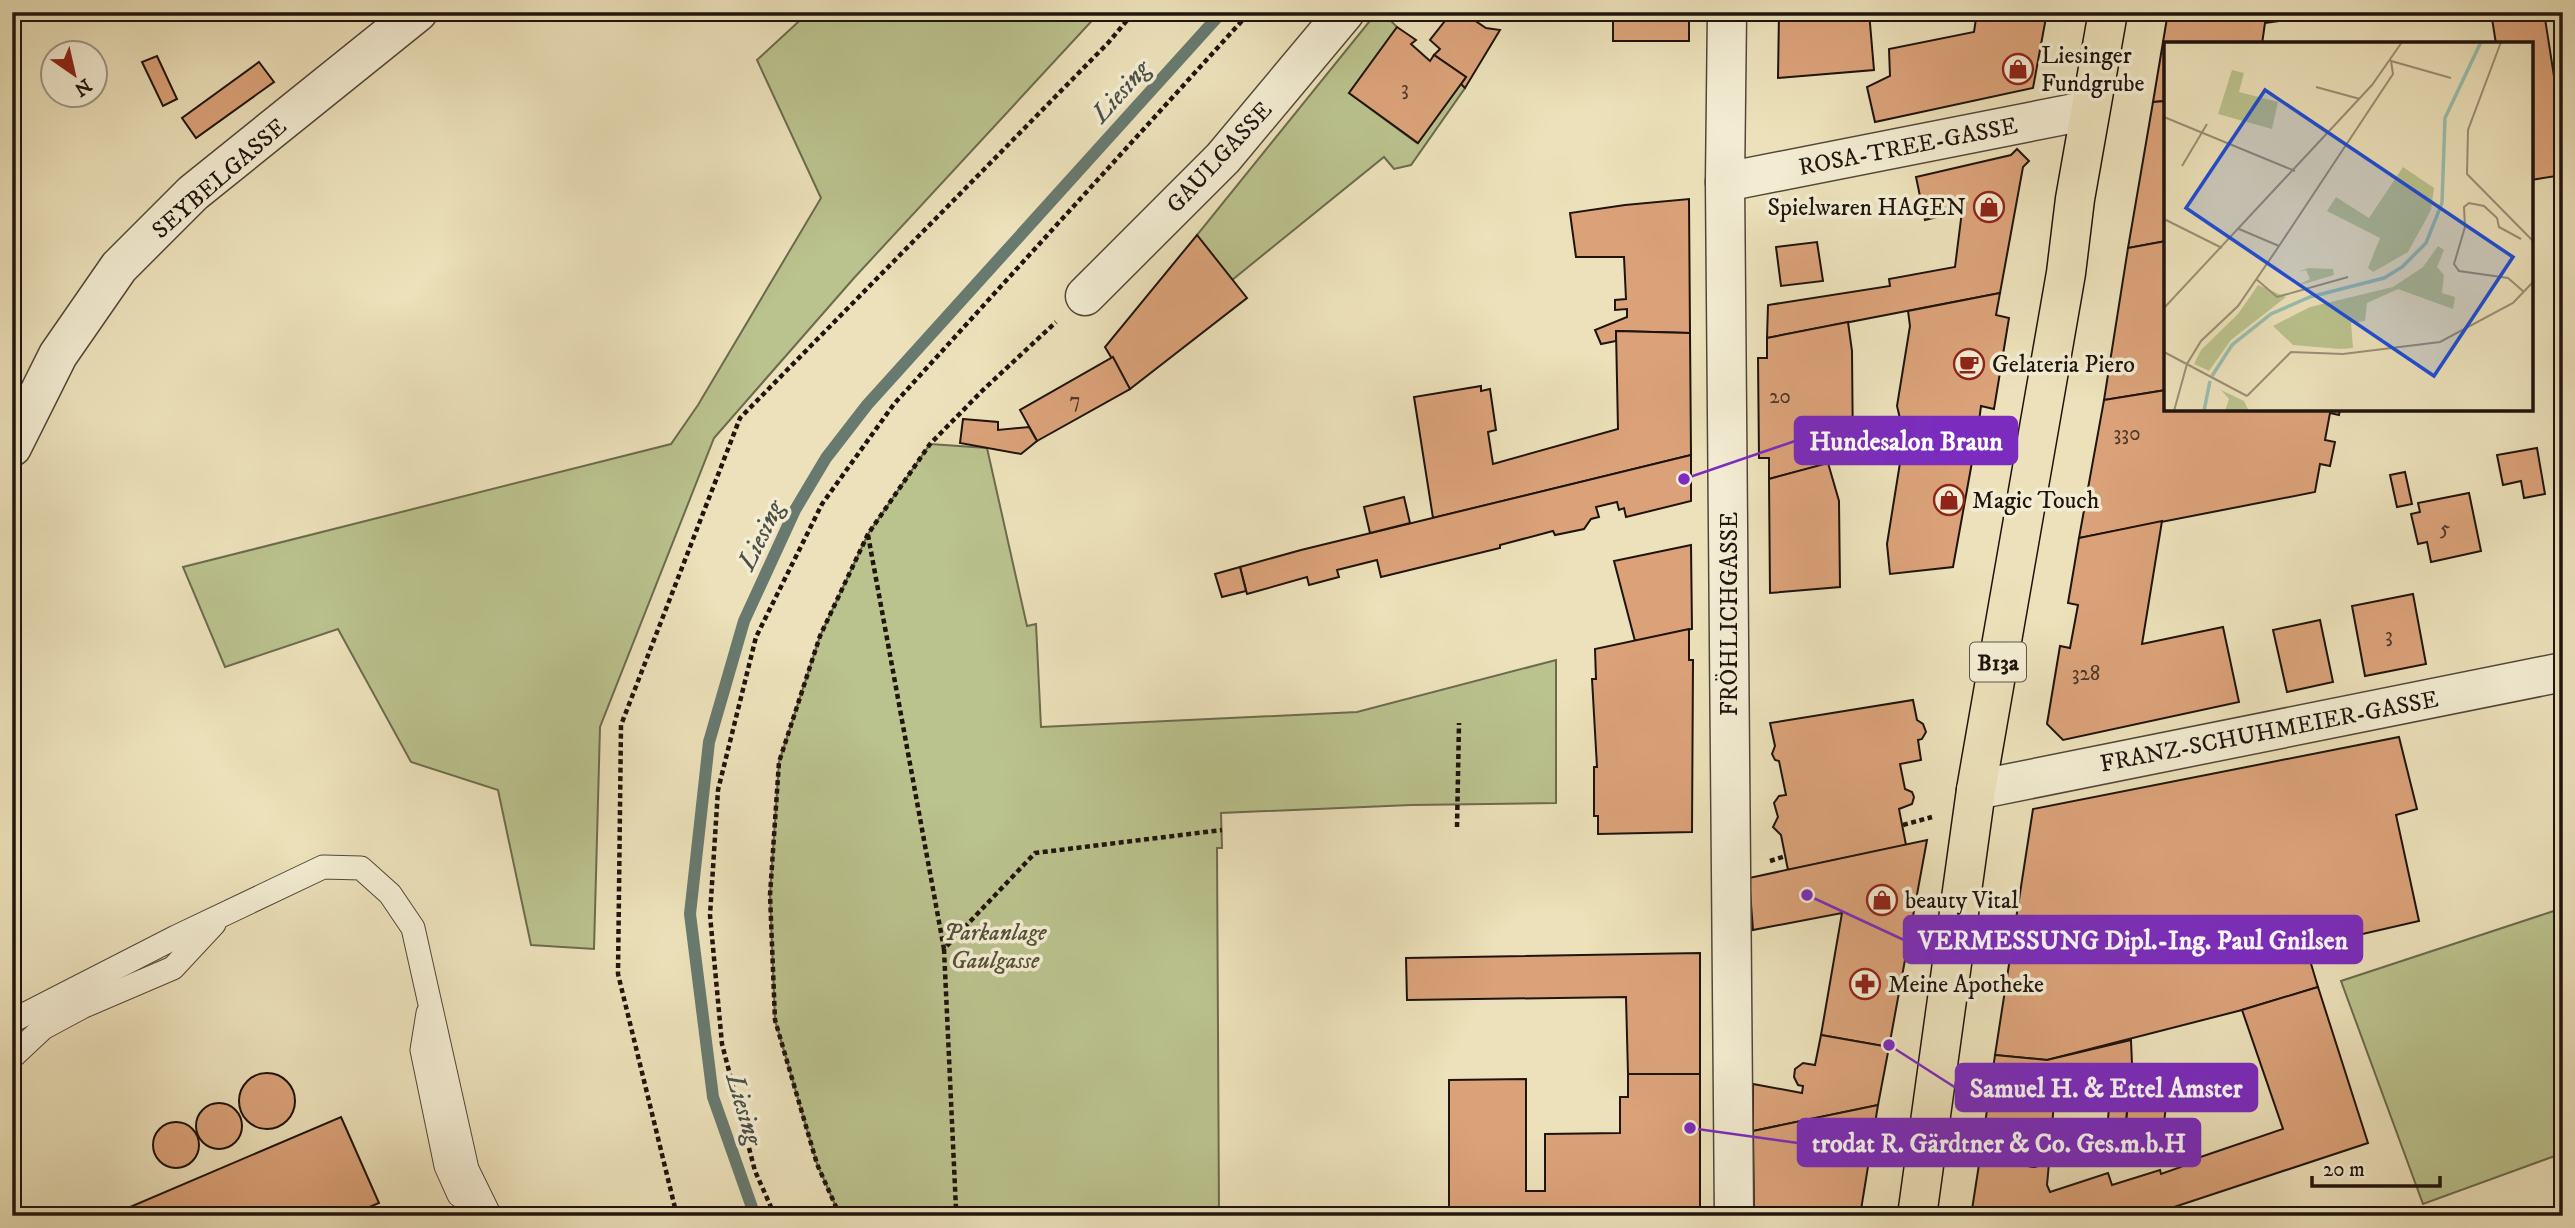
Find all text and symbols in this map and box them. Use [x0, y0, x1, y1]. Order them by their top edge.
north arrow [38, 38, 108, 108]
place label: Liesinger Fundgrube [2041, 41, 2145, 99]
inset map [2164, 42, 2533, 411]
water label: Liesing [1083, 52, 1159, 132]
shop icon: Liesinger Fundgrube [2001, 52, 2035, 86]
text: N [69, 73, 96, 101]
house number: 3 [1401, 76, 1409, 102]
street label: GAULGASSE [1160, 96, 1279, 220]
street label: ROSA-TREE-GASSE [1796, 111, 2020, 183]
street label: SEYBELGASSE [146, 112, 293, 245]
shop icon: Spielwaren HAGEN [1972, 190, 2006, 224]
place label: Spielwaren HAGEN [1767, 193, 1966, 223]
cafe icon: Gelateria Piero [1952, 347, 1986, 381]
place label: Gelateria Piero [1992, 350, 2135, 380]
house number: 20 [1769, 384, 1791, 410]
house number: 7 [1069, 388, 1081, 414]
callout: Hundesalon Braun [1795, 417, 2017, 464]
house number: 330 [2114, 421, 2140, 447]
text: Hundesalon Braun [1809, 426, 2003, 459]
shop icon: Magic Touch [1932, 483, 1966, 517]
place label: Magic Touch [1972, 486, 2100, 516]
water label: Liesing [730, 494, 793, 577]
street label: FRÖHLICHGASSE [1715, 512, 1745, 716]
house number: 5 [2440, 516, 2450, 542]
house number: 3 [2385, 623, 2393, 649]
road number: B13a [1970, 642, 2026, 682]
house number: 328 [2072, 661, 2100, 687]
street label: FRANZ-SCHUHMEIER-GASSE [2097, 684, 2441, 780]
shop icon: beauty Vital [1865, 883, 1899, 917]
place label: beauty Vital [1905, 886, 2019, 916]
callout: VERMESSUNG Dipl.-Ing. Paul Gnilsen [1904, 916, 2362, 963]
park label: Parkanlage Gaulgasse [944, 918, 1047, 976]
text: VERMESSUNG Dipl.-Ing. Paul Gnilsen [1917, 925, 2348, 958]
pharmacy icon: Meine Apotheke [1848, 967, 1882, 1001]
place label: Meine Apotheke [1888, 970, 2044, 1000]
callout: Samuel H. & Ettel Amster [1956, 1064, 2257, 1111]
water label: Liesing [717, 1068, 770, 1151]
text: Samuel H. & Ettel Amster [1970, 1073, 2243, 1106]
callout: trodat R. Gärdtner & Co. Ges.m.b.H [1798, 1119, 2200, 1166]
text: trodat R. Gärdtner & Co. Ges.m.b.H [1812, 1128, 2186, 1161]
scale bar [2312, 1144, 2440, 1188]
text: 20 m [2323, 1157, 2365, 1183]

